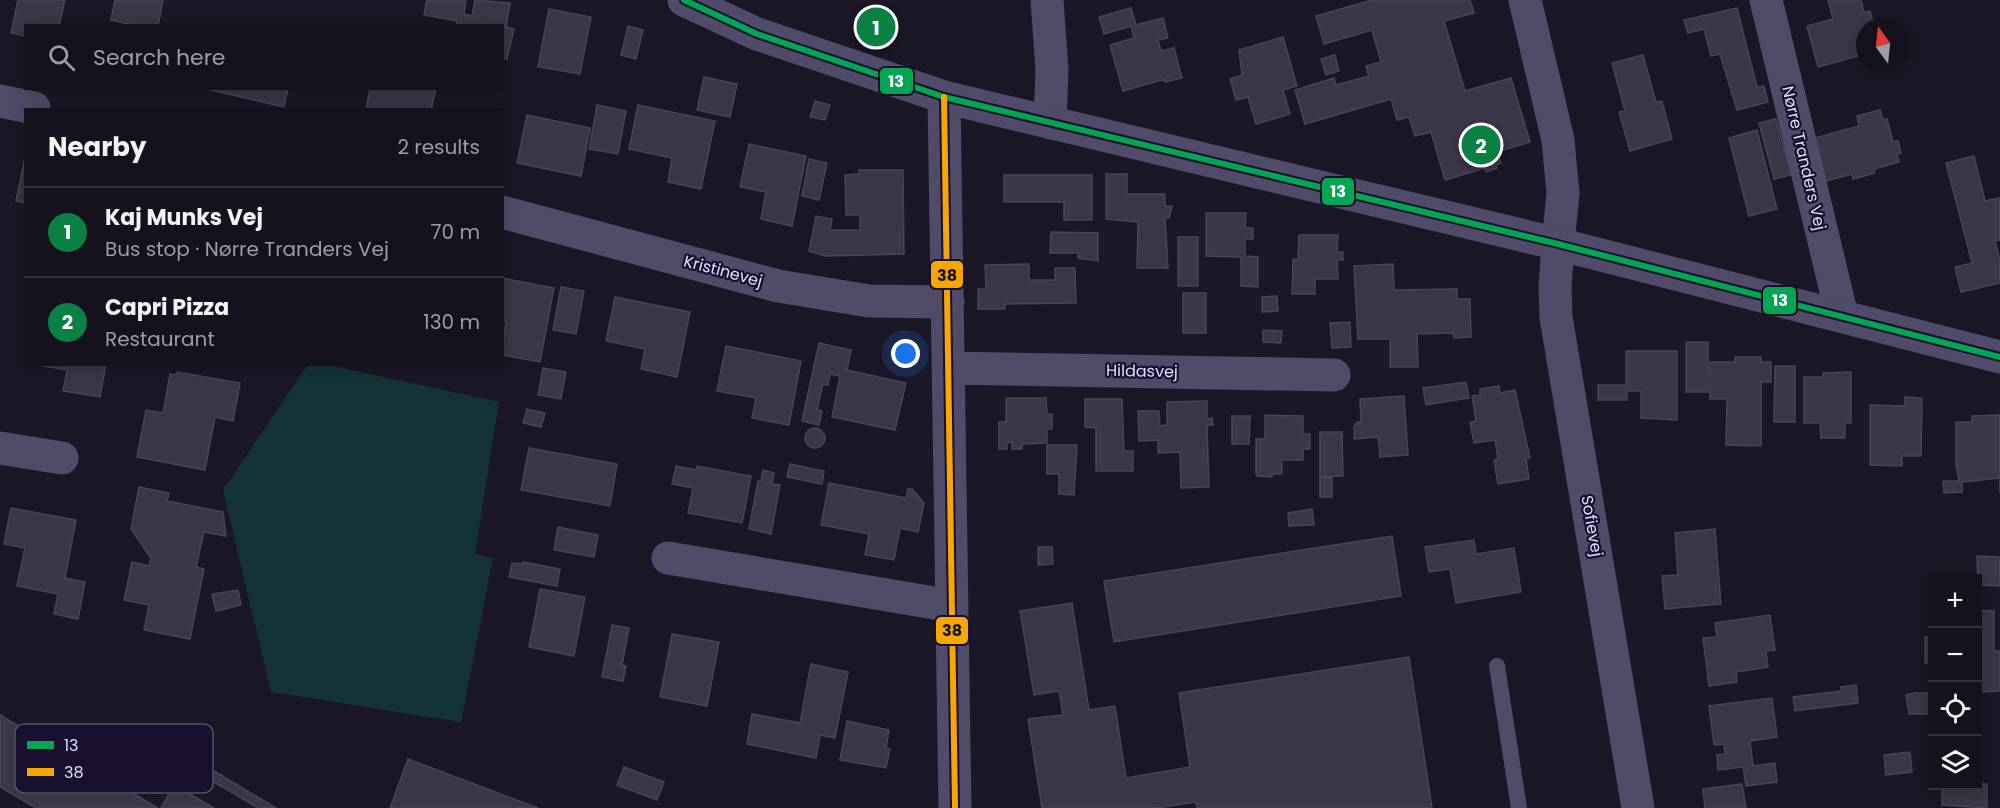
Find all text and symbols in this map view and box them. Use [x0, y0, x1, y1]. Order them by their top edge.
pin: 1 [856, 4, 896, 50]
north arrow [1856, 18, 1910, 72]
search box [24, 24, 504, 90]
icon: search [45, 41, 78, 74]
text: Search here [93, 42, 226, 73]
line badge: 13 [879, 67, 914, 95]
text: 13 [888, 70, 904, 93]
street label: Nørre Tranders Vej [1776, 84, 1832, 232]
pin: 2 [1462, 122, 1500, 168]
text: Nearby [48, 129, 146, 165]
text: 2 results [397, 133, 480, 161]
line badge: 13 [1321, 177, 1355, 206]
text: 13 [1330, 180, 1346, 203]
text: Kaj Munks Vej [105, 202, 263, 233]
text: 1 [64, 218, 71, 246]
text: 70 m [431, 218, 480, 246]
text: Bus stop · Nørre Tranders Vej [105, 235, 389, 263]
street label: Kristinevej [681, 249, 765, 293]
line badge: 38 [930, 260, 964, 289]
text: 38 [937, 264, 957, 287]
line badge: 13 [1762, 286, 1797, 315]
text: 13 [1772, 289, 1788, 312]
text: Capri Pizza [105, 292, 229, 323]
text: 2 [62, 308, 73, 336]
text: 130 m [423, 308, 480, 336]
text: Restaurant [105, 325, 215, 353]
your location [891, 339, 920, 368]
street label: Hildasvej [1106, 359, 1178, 383]
street label: Sofievej [1575, 494, 1609, 558]
map controls [1928, 574, 1982, 790]
button: + [1928, 574, 1982, 628]
line badge: 38 [935, 616, 969, 645]
text: 38 [942, 619, 962, 642]
button: − [1928, 628, 1982, 682]
button: locate [1928, 682, 1982, 736]
legend [15, 724, 213, 793]
text: 13 [64, 734, 79, 757]
button: layers [1928, 736, 1982, 790]
text: 38 [64, 761, 84, 784]

